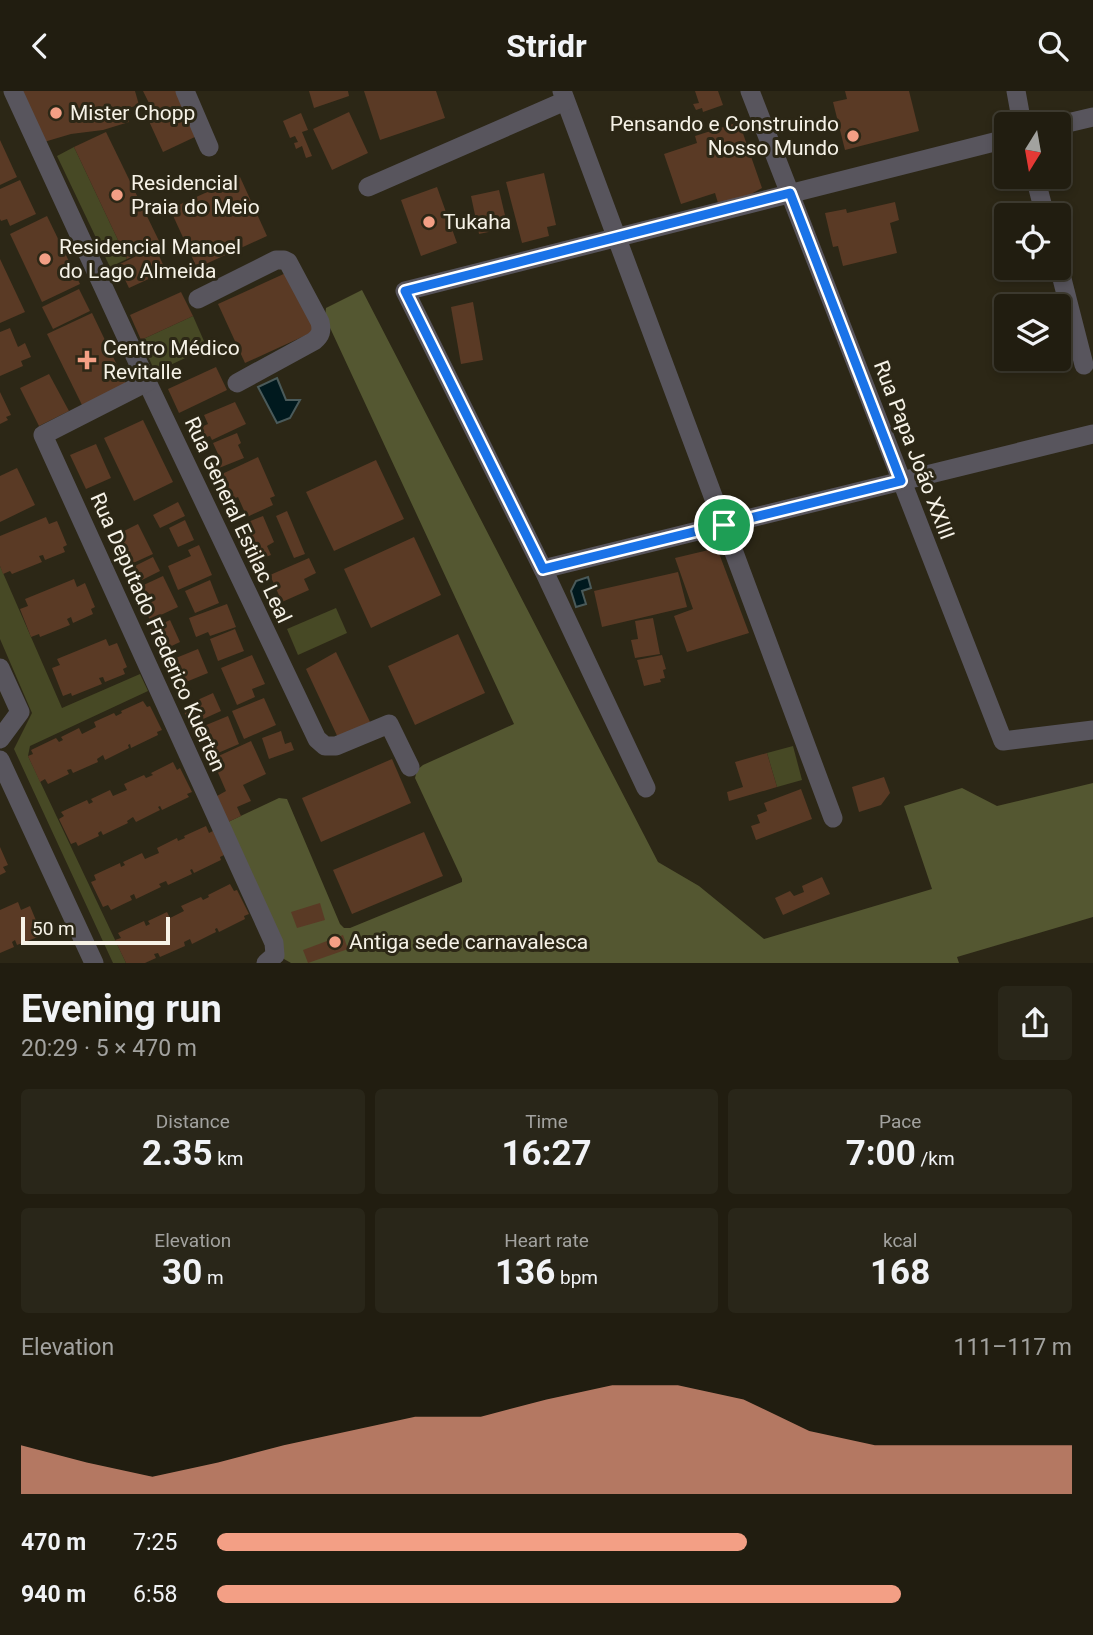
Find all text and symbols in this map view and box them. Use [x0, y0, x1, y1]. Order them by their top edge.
icon: back [21, 27, 59, 65]
text: Stridr [506, 27, 587, 65]
icon: search [1034, 27, 1072, 65]
place label: Mister Chopp [70, 101, 195, 125]
marker: Mister Chopp [48, 105, 64, 121]
place label: Pensando e Construindo Nosso Mundo [610, 112, 839, 160]
north arrow [994, 112, 1071, 189]
map controls [994, 112, 1071, 371]
marker: Pensando e Construindo Nosso Mundo [845, 128, 861, 144]
place label: Residencial Praia do Meio [131, 171, 260, 219]
marker: Residencial Praia do Meio [109, 187, 125, 203]
button: locate [994, 203, 1071, 280]
place label: Tukaha [443, 210, 511, 234]
marker: Tukaha [421, 214, 437, 230]
place label: Residencial Manoel do Lago Almeida [59, 235, 241, 283]
marker: Residencial Manoel do Lago Almeida [37, 251, 53, 267]
button: layers [994, 294, 1071, 371]
place label: Centro Médico Revitalle [103, 336, 240, 384]
marker: Centro Médico Revitalle [77, 350, 97, 370]
street label: Rua Papa João XXIII [869, 357, 959, 543]
street label: Rua General Estilac Leal [180, 413, 296, 627]
street label: Rua Deputado Frederico Kuerten [86, 489, 230, 775]
pin [694, 495, 754, 555]
icon: arrive [705, 506, 743, 544]
scale bar [21, 914, 170, 946]
text: 50 m [32, 917, 75, 940]
place label: Antiga sede carnavalesca [349, 930, 588, 954]
marker: Antiga sede carnavalesca [327, 934, 343, 950]
button: share [998, 986, 1072, 1060]
text: Evening run [21, 987, 222, 1031]
text: 20:29 · 5 × 470 m [21, 1035, 197, 1062]
text: Distance [156, 1110, 230, 1133]
text: Time [525, 1110, 568, 1133]
text: Pace [879, 1110, 921, 1133]
text: 2.35 [142, 1133, 213, 1174]
text: 16:27 [501, 1133, 592, 1174]
text: 7:00 [846, 1133, 916, 1174]
text: km [213, 1147, 244, 1170]
text: /km [916, 1147, 955, 1170]
text: Elevation [154, 1229, 231, 1252]
text: Heart rate [504, 1229, 589, 1252]
text: kcal [883, 1229, 917, 1252]
text: 30 [162, 1252, 202, 1293]
text: 136 [495, 1252, 555, 1293]
text: 168 [870, 1252, 930, 1293]
text: m [202, 1266, 224, 1289]
text: bpm [555, 1266, 598, 1289]
text: Elevation [21, 1334, 114, 1361]
text: 111–117 m [953, 1334, 1072, 1361]
text: 470 m [21, 1529, 86, 1556]
text: 7:25 [133, 1529, 177, 1556]
text: 940 m [21, 1581, 86, 1608]
text: 6:58 [133, 1581, 177, 1608]

